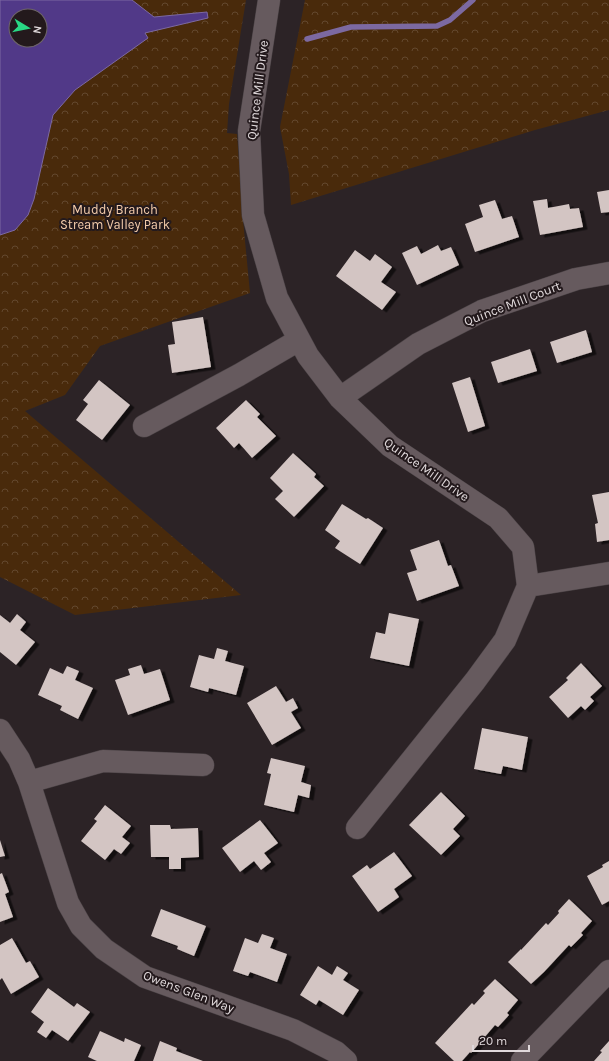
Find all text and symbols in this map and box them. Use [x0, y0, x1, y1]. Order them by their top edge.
north arrow [8, 8, 48, 48]
text: N [30, 25, 44, 35]
street label: Quince Mill Drive [244, 39, 271, 141]
park label: Muddy Branch Stream Valley Park [60, 202, 170, 232]
street label: Quince Mill Court [462, 278, 563, 329]
street label: Quince Mill Drive [381, 435, 472, 504]
street label: Owens Glen Way [141, 967, 236, 1016]
scale bar [473, 1027, 529, 1053]
text: 20 m [479, 1034, 507, 1048]

